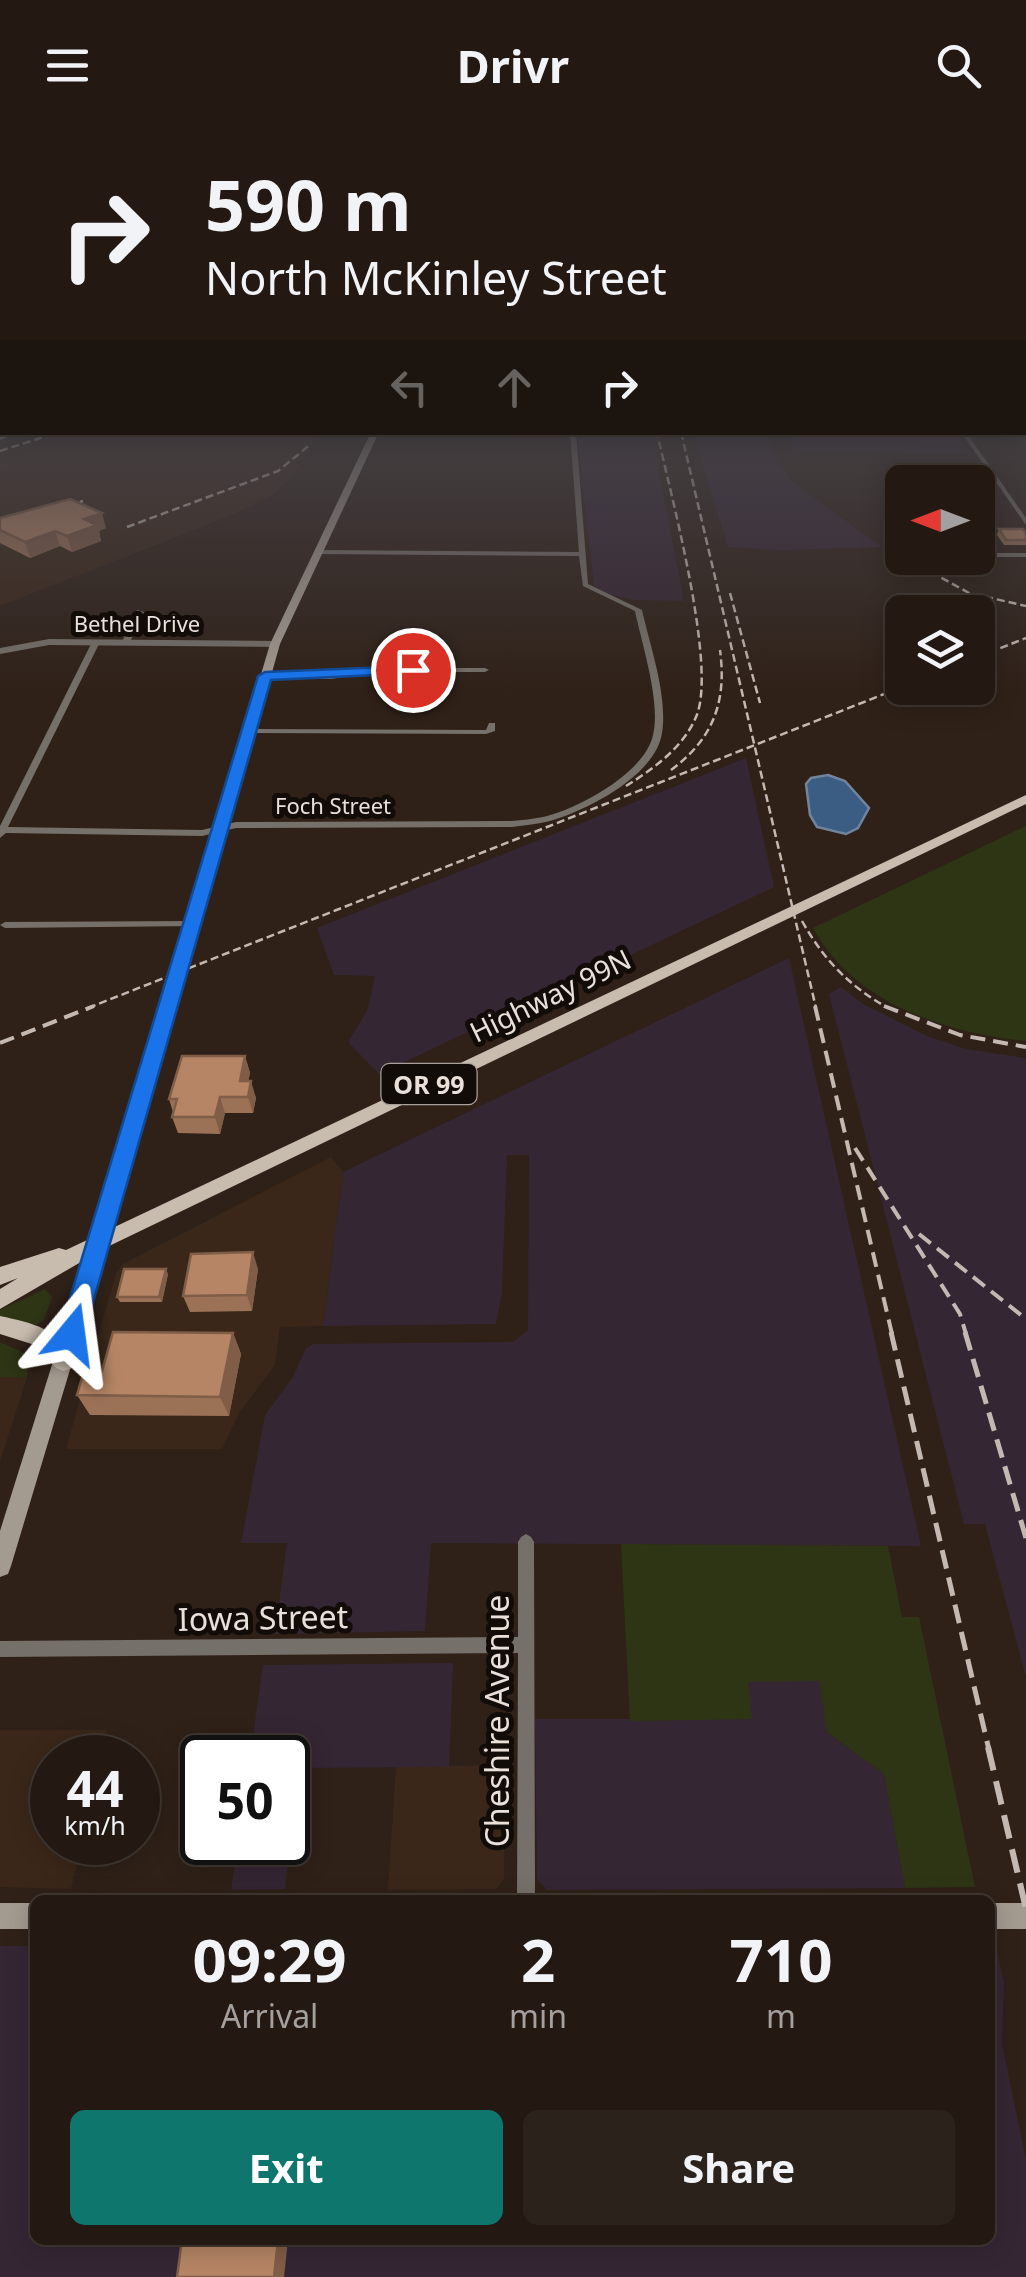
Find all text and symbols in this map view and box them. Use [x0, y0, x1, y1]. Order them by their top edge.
text: Drivr [457, 35, 569, 96]
icon: menu [40, 38, 95, 93]
icon: search [931, 38, 986, 93]
text: 590 m [205, 156, 412, 252]
icon: right [40, 170, 170, 300]
text: North McKinley Street [205, 247, 667, 308]
icon: left [382, 360, 437, 415]
icon: ahead [487, 360, 542, 415]
icon: right [592, 360, 647, 415]
north arrow [885, 465, 995, 575]
map controls [885, 465, 995, 705]
button: layers [885, 595, 995, 705]
street label: Bethel Drive [74, 608, 200, 638]
pin [371, 628, 456, 713]
icon: arrive [386, 643, 441, 698]
street label: Foch Street [275, 790, 391, 820]
street label: Highway 99N [463, 940, 637, 1050]
road number: OR 99 [382, 1064, 476, 1104]
position arrow [20, 1282, 124, 1386]
street label: Iowa Street [177, 1594, 349, 1640]
street label: Cheshire Avenue [475, 1595, 518, 1847]
speed limit sign: 50 [180, 1735, 310, 1865]
text: 44 [66, 1754, 124, 1822]
text: km/h [64, 1808, 126, 1842]
text: 09:29 [192, 1918, 347, 2000]
text: 2 [521, 1918, 555, 2000]
text: 710 [730, 1918, 833, 2000]
text: Arrival [221, 1994, 318, 2037]
text: min [509, 1994, 567, 2037]
text: m [766, 1994, 796, 2037]
button: Exit [70, 2110, 503, 2225]
button: Share [523, 2110, 955, 2225]

